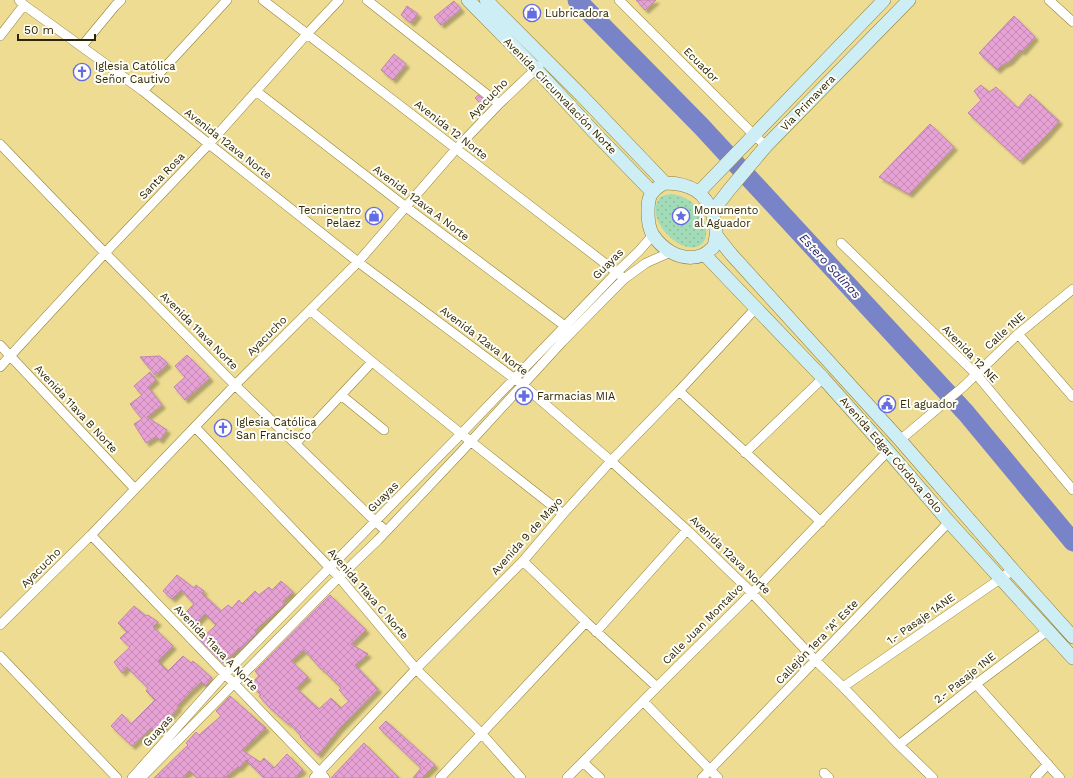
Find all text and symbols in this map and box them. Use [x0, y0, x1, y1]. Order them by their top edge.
shop icon: Lubricadora [522, 3, 542, 23]
place label: Lubricadora [545, 7, 609, 20]
scale bar [18, 16, 95, 42]
text: 50 m [24, 23, 54, 37]
street label: Avenida Circunvalación Norte [501, 35, 619, 157]
street label: Ecuador [681, 45, 722, 86]
place label: Iglesia Católica Señor Cautivo [95, 60, 176, 86]
church icon: Iglesia Católica Señor Cautivo [72, 62, 92, 82]
street label: Via Primavera [778, 72, 838, 134]
street label: Ayacucho [466, 76, 510, 122]
street label: Avenida 12 Norte [412, 97, 490, 163]
street label: Avenida 12ava Norte [182, 106, 274, 182]
street label: Santa Rosa [136, 150, 188, 202]
street label: Avenida 12ava A Norte [370, 163, 472, 243]
place label: Tecnicentro Pelaez [299, 204, 361, 230]
place label: Monumento al Aguador [694, 204, 758, 230]
shop icon: Tecnicentro Pelaez [364, 206, 384, 226]
place icon: Monumento al Aguador [671, 206, 691, 226]
water label: Estero Salinas [796, 231, 864, 301]
street label: Guayas [590, 246, 626, 282]
street label: Avenida 11ava Norte [157, 289, 241, 373]
street label: Avenida 12ava Norte [437, 304, 531, 378]
street label: Calle 1NE [982, 310, 1028, 352]
street label: Ayacucho [244, 313, 290, 359]
street label: Avenida 12 NE [939, 323, 1001, 385]
street label: Avenida 11ava B Norte [32, 362, 120, 456]
pharmacy icon: Farmacias MIA [514, 386, 534, 406]
place label: Farmacias MIA [537, 390, 615, 403]
street label: Avenida Edgar Córdova Polo [837, 394, 945, 516]
public building icon: El aguador [877, 394, 897, 414]
place label: El aguador [900, 398, 957, 411]
place label: Iglesia Católica San Francisco [236, 416, 317, 442]
church icon: Iglesia Católica San Francisco [213, 418, 233, 438]
street label: Guayas [365, 479, 401, 515]
street label: Avenida 9 de Mayo [489, 494, 565, 578]
street label: Avenida 12ava Norte [687, 513, 773, 597]
street label: Ayacucho [18, 545, 64, 591]
street label: Avenida 11ava C Norte [325, 546, 411, 642]
street label: Calle Juan Montalvo [660, 581, 746, 667]
street label: 1.- Pasaje 1ANE [885, 591, 957, 647]
street label: Callejón 1era "A" Este [773, 597, 861, 687]
street label: Avenida 11ava A Norte [171, 602, 261, 694]
street label: 2.- Pasaje 1NE [932, 650, 998, 706]
street label: Guayas [140, 712, 176, 750]

